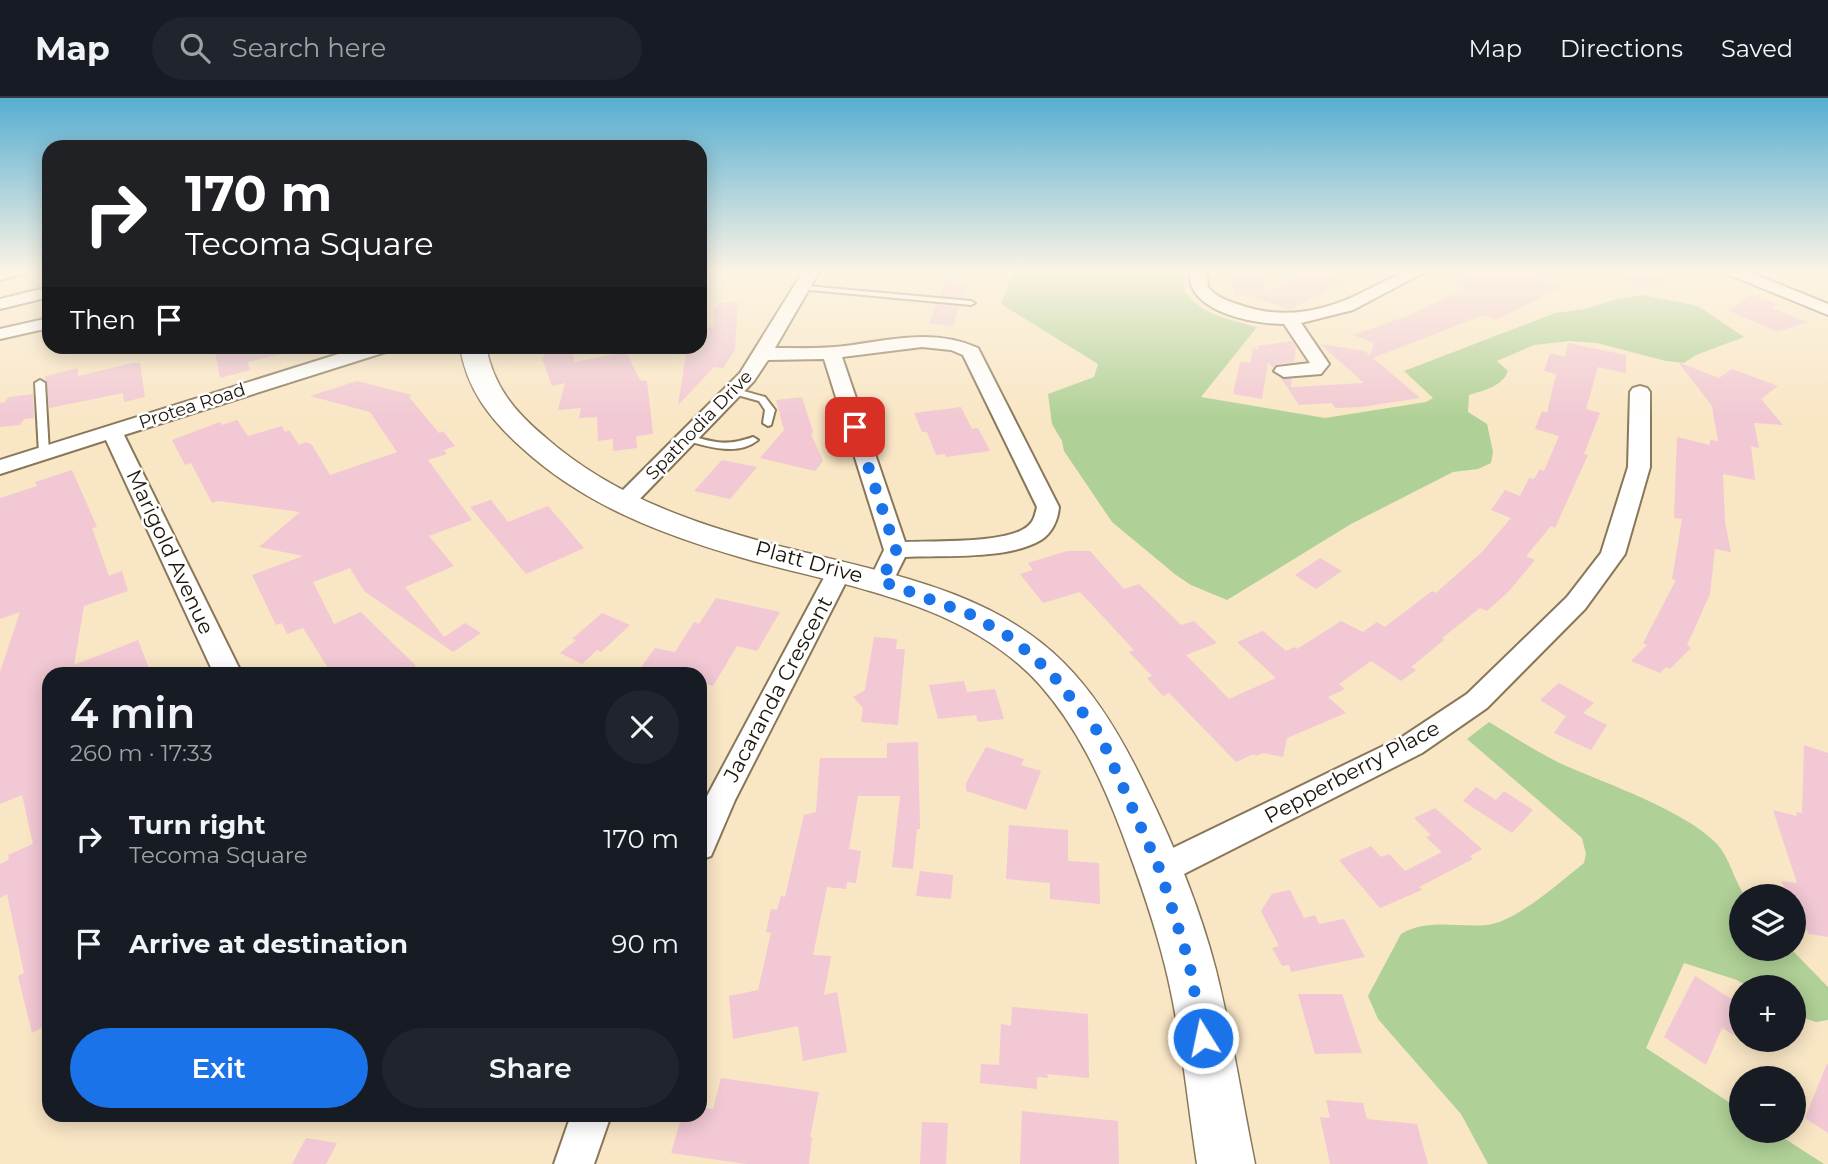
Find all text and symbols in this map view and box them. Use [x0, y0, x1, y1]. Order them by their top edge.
search box [152, 17, 642, 80]
text: Map [35, 28, 110, 68]
icon: search [176, 29, 214, 67]
text: Search here [232, 32, 386, 64]
text: Map [1469, 34, 1522, 63]
text: Directions [1560, 34, 1683, 63]
text: Saved [1721, 34, 1793, 63]
text: 170 m [185, 164, 332, 223]
icon: right [70, 168, 161, 259]
text: Tecoma Square [185, 224, 433, 263]
icon: arrive [150, 301, 188, 339]
text: Then [70, 304, 136, 336]
street label: Spathodia Drive [641, 365, 757, 484]
street label: Protea Road [136, 378, 248, 434]
pin [825, 397, 885, 457]
icon: arrive [836, 408, 874, 446]
street label: Marigold Avenue [121, 466, 220, 638]
street label: Platt Drive [753, 535, 866, 588]
street label: Jacaranda Crescent [718, 592, 837, 787]
text: 4 min [70, 687, 195, 739]
button: close [605, 690, 679, 764]
street label: Pepperberry Place [1260, 715, 1444, 828]
text: 260 m · 17:33 [70, 739, 213, 767]
text: Turn right [129, 809, 265, 841]
icon: right [70, 820, 108, 858]
text: 170 m [603, 823, 679, 855]
text: Tecoma Square [129, 841, 308, 869]
map controls [1729, 884, 1806, 1143]
button: layers [1729, 884, 1806, 961]
icon: arrive [70, 925, 108, 963]
text: Arrive at destination [129, 928, 408, 960]
text: 90 m [612, 928, 679, 960]
button: + [1729, 975, 1806, 1052]
position arrow [1166, 1001, 1240, 1075]
button: Exit [70, 1028, 368, 1108]
button: Share [382, 1028, 679, 1108]
button: − [1729, 1066, 1806, 1143]

